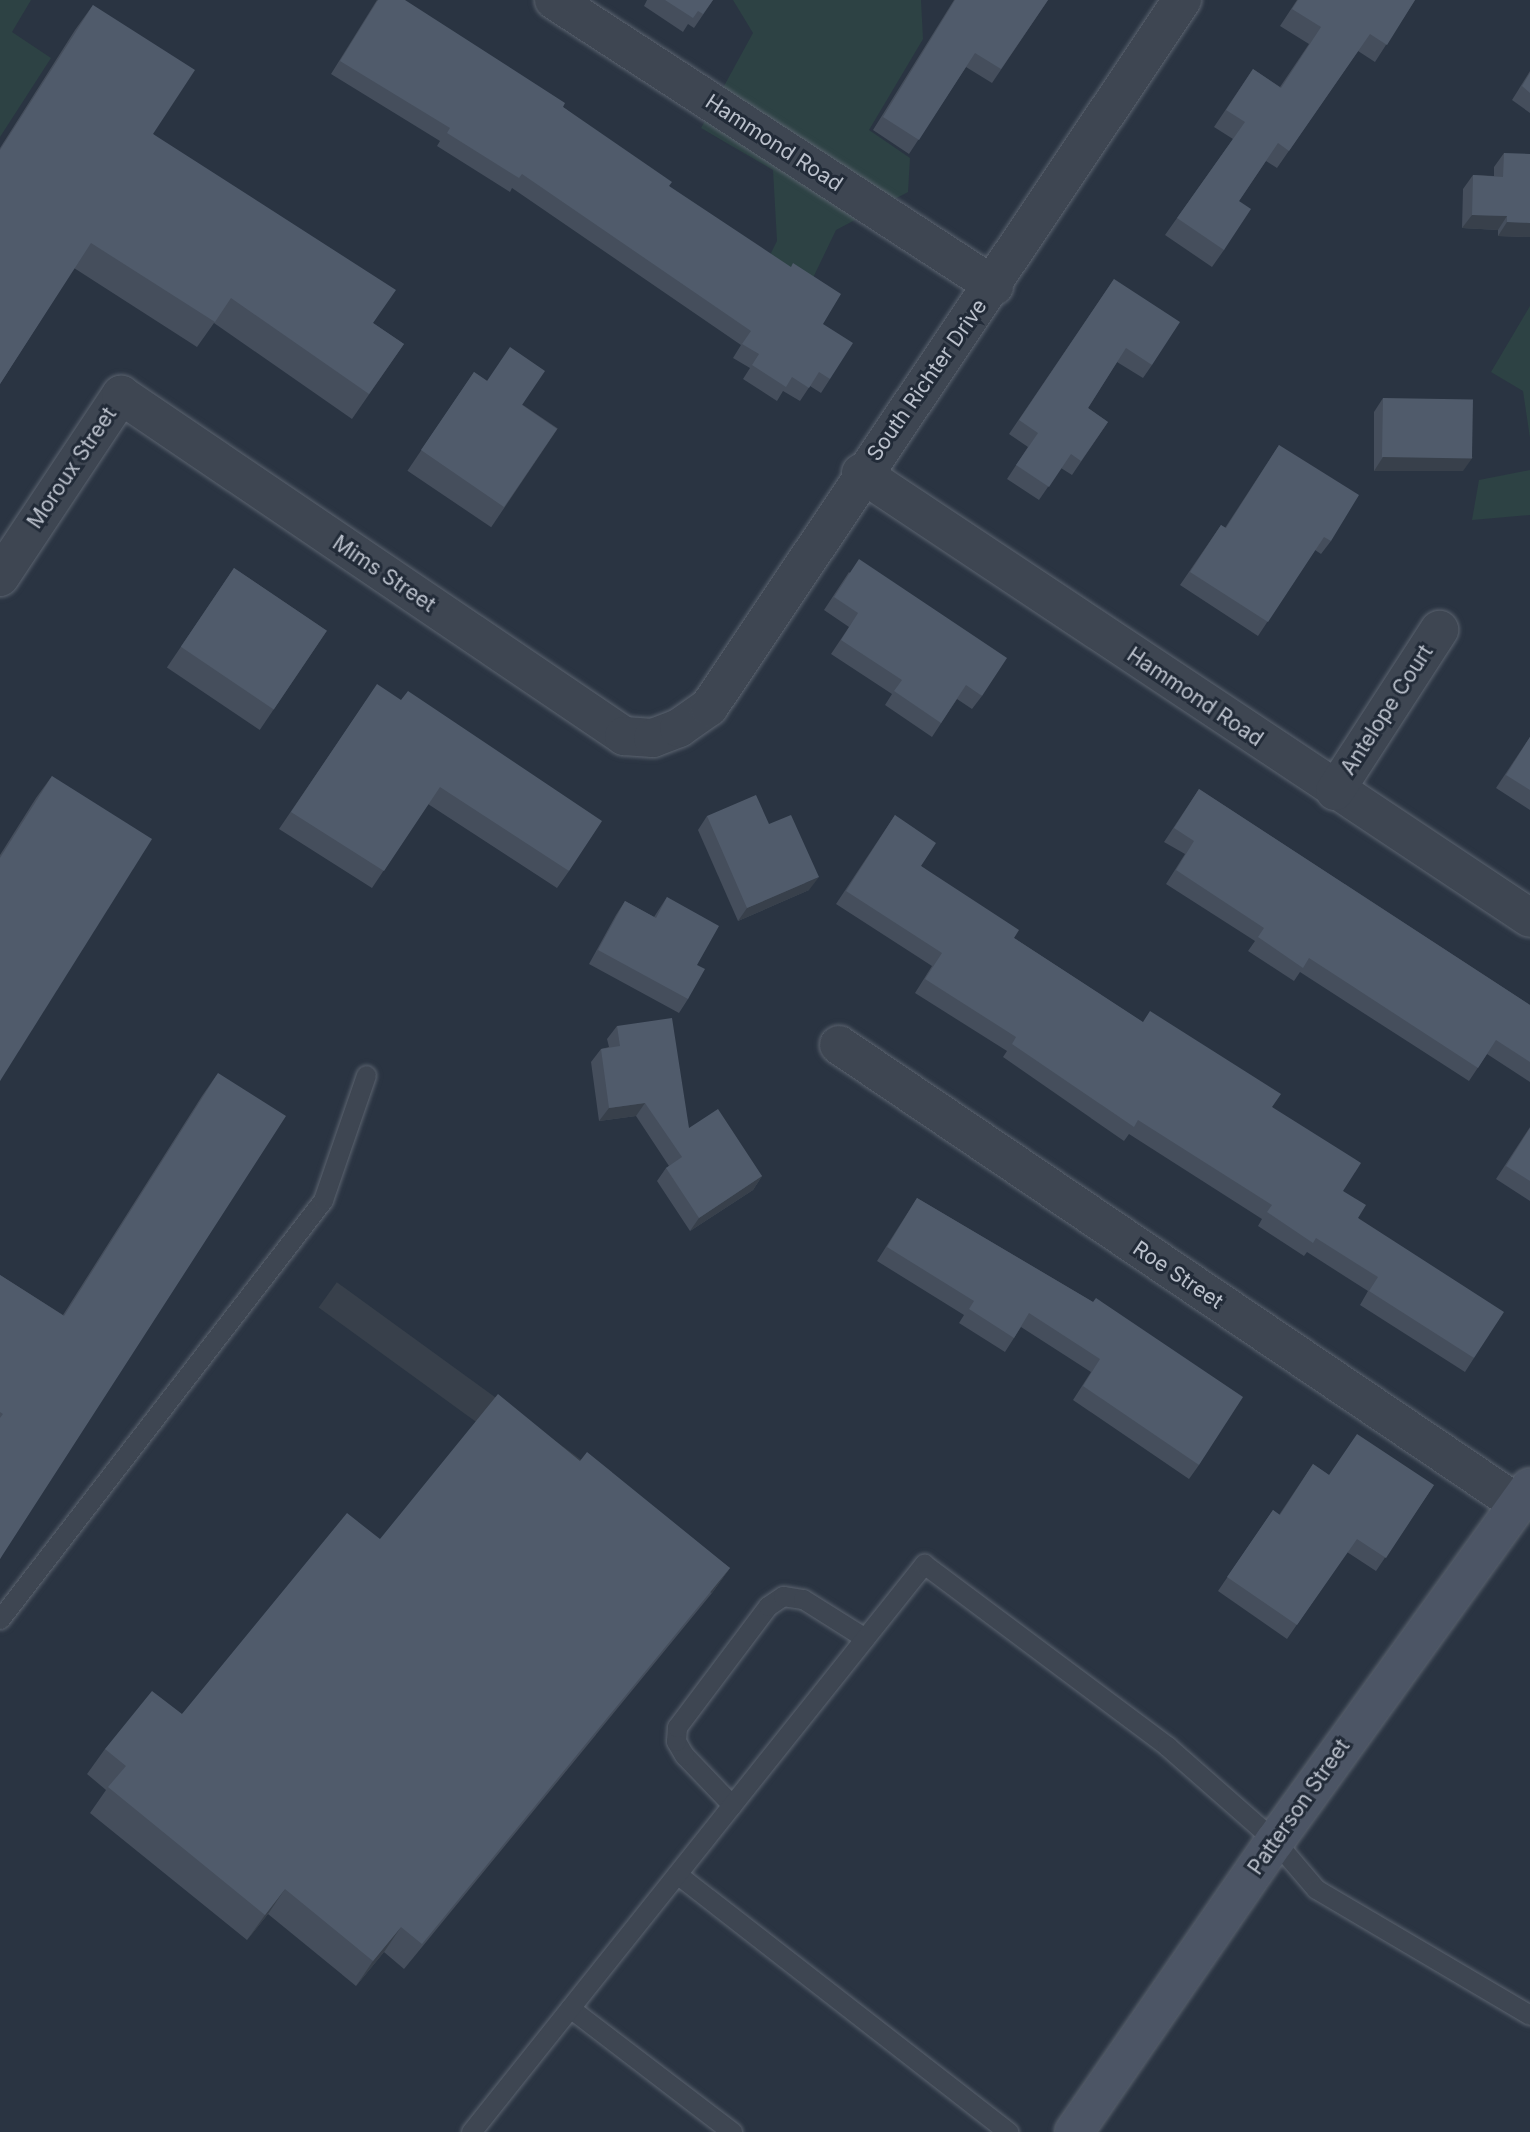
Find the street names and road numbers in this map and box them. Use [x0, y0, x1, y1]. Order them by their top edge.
street label: Hammond Road [701, 89, 847, 197]
street label: South Richter Drive [862, 294, 992, 466]
street label: Moroux Street [22, 403, 122, 533]
street label: Mims Street [328, 530, 440, 618]
street label: Antelope Court [1336, 640, 1438, 780]
street label: Hammond Road [1122, 642, 1268, 752]
street label: Roe Street [1128, 1236, 1228, 1314]
street label: Patterson Street [1243, 1734, 1355, 1880]

